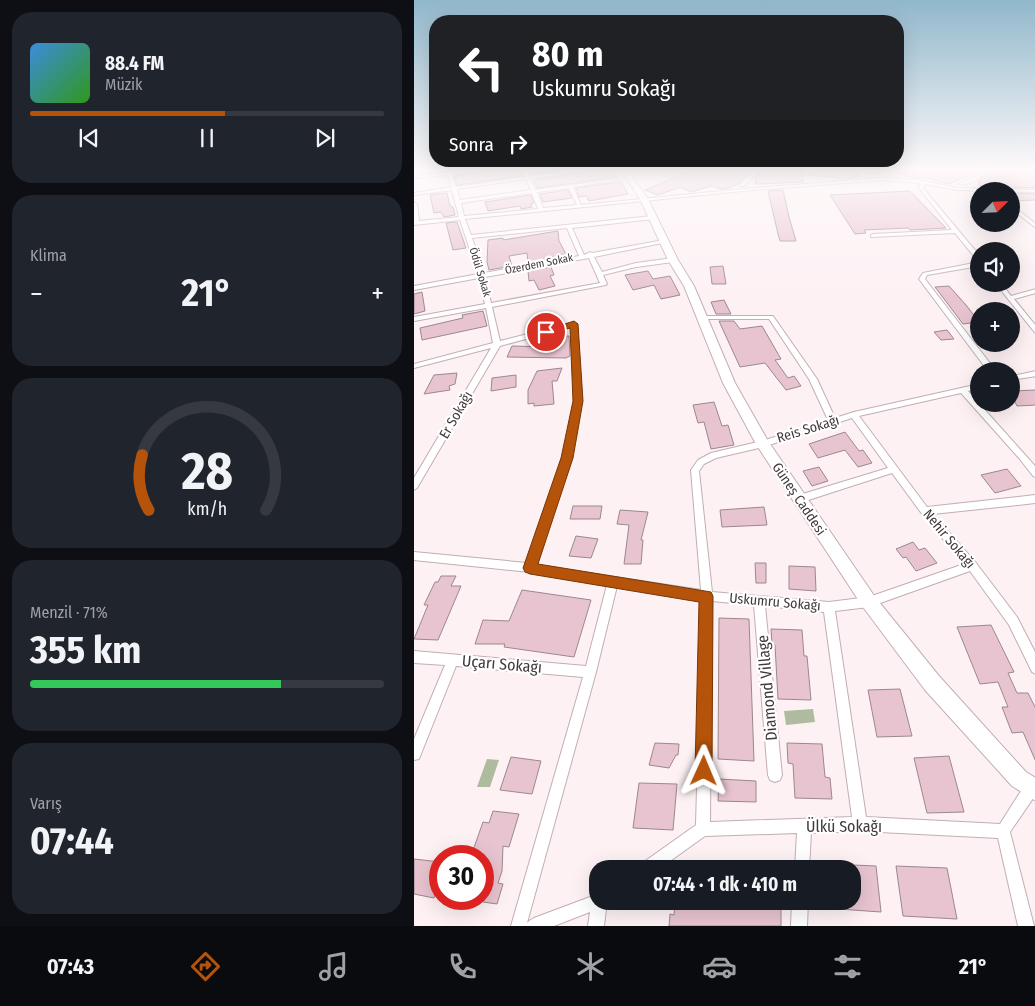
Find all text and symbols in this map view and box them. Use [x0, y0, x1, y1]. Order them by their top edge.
text: 80 m [532, 33, 604, 75]
icon: left [449, 35, 514, 100]
text: 88.4 FM [105, 52, 164, 75]
text: Müzik [105, 75, 143, 94]
text: Uskumru Sokağı [532, 75, 676, 102]
icon: previous [75, 124, 103, 152]
icon: pause [193, 124, 221, 152]
icon: next [311, 124, 339, 152]
icon: right [504, 130, 532, 158]
text: Sonra [449, 133, 494, 156]
north arrow [970, 182, 1020, 232]
map controls [970, 182, 1020, 412]
button: sound [970, 242, 1020, 292]
text: Klima [30, 246, 67, 265]
street label: Ödül Sokak [466, 246, 494, 299]
street label: Özerdem Sokak [504, 251, 575, 277]
text: 21° [182, 270, 232, 316]
text: − [30, 277, 43, 310]
text: + [371, 277, 384, 310]
button: + [970, 302, 1020, 352]
pin [525, 311, 567, 353]
icon: arrive [532, 318, 560, 346]
button: − [970, 362, 1020, 412]
street label: Er Sokağı [436, 388, 476, 442]
street label: Reis Sokağı [775, 411, 841, 447]
text: 28 [180, 440, 233, 503]
street label: Güneş Caddesi [768, 459, 830, 539]
text: km/h [187, 498, 227, 520]
street label: Nehir Sokağı [919, 506, 979, 572]
street label: Uskumru Sokağı [729, 590, 821, 614]
text: Menzil · 71% [30, 603, 108, 622]
text: 355 km [30, 627, 141, 673]
street label: Diamond Village [753, 634, 781, 742]
street label: Uçarı Sokağı [461, 651, 543, 677]
position arrow [677, 744, 729, 796]
text: Varış [30, 794, 62, 813]
street label: Ülkü Sokağı [806, 817, 882, 836]
text: 07:44 [30, 818, 114, 864]
speed limit sign: 30 [429, 845, 494, 910]
text: 07:44 · 1 dk · 410 m [653, 873, 797, 896]
icon: directions [188, 949, 223, 984]
icon: music [316, 949, 351, 984]
icon: phone [445, 949, 480, 984]
icon: climate [573, 949, 608, 984]
icon: car [702, 949, 737, 984]
icon: filters [830, 949, 865, 984]
text: 07:43 [47, 953, 94, 980]
text: 21° [959, 953, 988, 980]

